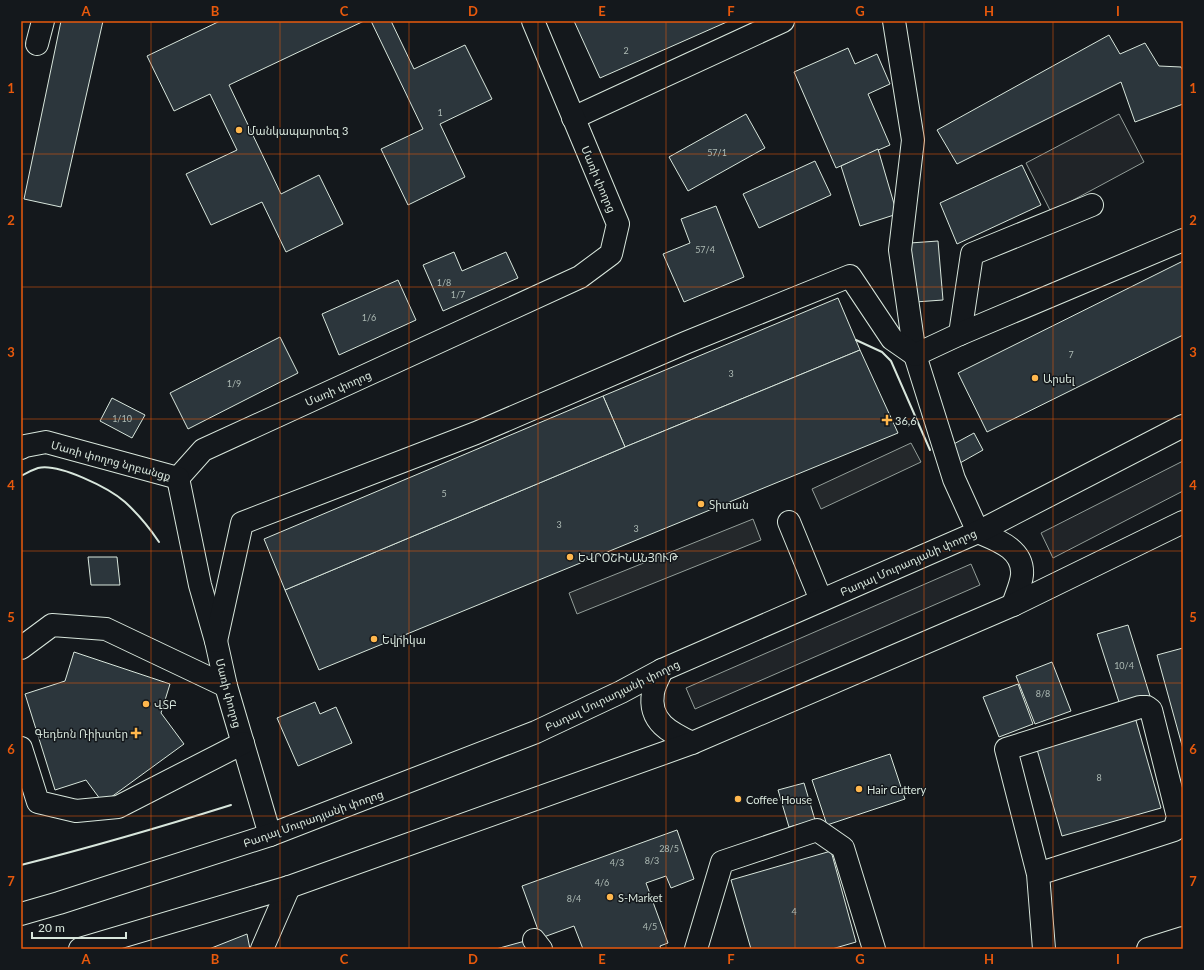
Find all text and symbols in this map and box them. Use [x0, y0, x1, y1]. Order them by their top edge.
text: A [80, 3, 91, 19]
text: B [211, 3, 220, 19]
text: C [340, 3, 349, 19]
text: D [468, 3, 478, 19]
text: E [598, 3, 606, 19]
text: F [727, 3, 735, 19]
text: G [855, 3, 865, 19]
text: H [984, 3, 994, 19]
text: I [1116, 3, 1120, 19]
house number: 2 [623, 45, 629, 56]
text: 1 [7, 80, 15, 96]
text: 1 [1189, 80, 1197, 96]
house number: 1 [437, 107, 443, 118]
place label: Մանկապարտեզ 3 [247, 124, 348, 138]
marker: Մանկապարտեզ 3 [234, 125, 244, 135]
street label: Մառի փողոց [578, 144, 619, 215]
house number: 57/1 [707, 147, 727, 158]
text: 2 [7, 212, 15, 228]
text: 2 [1189, 212, 1197, 228]
house number: 57/4 [695, 244, 715, 255]
house number: 1/8 [437, 277, 451, 288]
house number: 1/7 [451, 289, 465, 300]
house number: 1/6 [362, 312, 376, 323]
text: 3 [7, 344, 15, 360]
text: 3 [1189, 344, 1197, 360]
house number: 7 [1068, 349, 1074, 360]
street label: Մառի փողոց [303, 368, 374, 409]
house number: 3 [728, 368, 734, 379]
place label: Արսել [1043, 372, 1076, 386]
marker: Արսել [1030, 373, 1040, 383]
house number: 1/9 [227, 378, 241, 389]
house number: 1/10 [112, 413, 132, 424]
place label: 36,6 [895, 414, 917, 427]
marker: 36,6 [882, 415, 892, 425]
street label: Մառի փողոց նրբանցք [49, 438, 172, 483]
text: 4 [7, 477, 15, 493]
text: 4 [1189, 477, 1197, 493]
house number: 5 [441, 488, 447, 499]
place label: Տիտան [709, 498, 749, 512]
marker: Տիտան [696, 499, 706, 509]
house number: 3 [556, 519, 562, 530]
house number: 3 [633, 523, 639, 534]
street label: Բադալ Մուրադյանի փողոց [838, 526, 979, 599]
place label: ԵՎՐՕՇԻՆԱՆՅՈՒԹ [578, 551, 678, 564]
marker: ԵՎՐՕՇԻՆԱՆՅՈՒԹ [565, 552, 575, 562]
text: 5 [7, 609, 15, 625]
text: 5 [1189, 609, 1197, 625]
place label: Եվրիկա [382, 633, 426, 647]
marker: Եվրիկա [369, 634, 379, 644]
street label: Մառի փողոց [213, 657, 244, 729]
street label: Բադալ Մուրադյանի փողոց [543, 657, 682, 734]
house number: 10/4 [1114, 660, 1134, 671]
house number: 8/8 [1036, 688, 1050, 699]
place label: ՎՏԲ [154, 698, 177, 711]
marker: ՎՏԲ [141, 699, 151, 709]
place label: Գեդեոն Ռիխտեր [35, 727, 128, 741]
marker: Գեդեոն Ռիխտեր [131, 728, 141, 738]
text: 6 [7, 741, 15, 757]
text: 6 [1189, 741, 1197, 757]
house number: 8 [1096, 772, 1102, 783]
place label: Hair Cuttery [867, 783, 927, 796]
marker: Hair Cuttery [854, 784, 864, 794]
street label: Բադալ Մուրադյանի փողոց [241, 787, 385, 850]
place label: Coffee House [746, 793, 812, 806]
marker: Coffee House [733, 794, 743, 804]
house number: 28/5 [659, 843, 679, 854]
house number: 8/3 [645, 855, 659, 866]
house number: 4/3 [610, 857, 624, 868]
text: 7 [7, 873, 15, 889]
text: 7 [1189, 873, 1197, 889]
house number: 4/6 [595, 877, 609, 888]
place label: S-Market [618, 891, 663, 904]
marker: S-Market [605, 892, 615, 902]
house number: 8/4 [567, 893, 581, 904]
house number: 4 [791, 906, 797, 917]
scale bar [32, 914, 126, 940]
text: 20 m [38, 920, 65, 935]
house number: 4/5 [643, 921, 657, 932]
text: A [80, 951, 91, 967]
text: B [211, 951, 220, 967]
text: C [340, 951, 349, 967]
text: D [468, 951, 478, 967]
text: E [598, 951, 606, 967]
text: F [727, 951, 735, 967]
text: G [855, 951, 865, 967]
text: H [984, 951, 994, 967]
text: I [1116, 951, 1120, 967]

